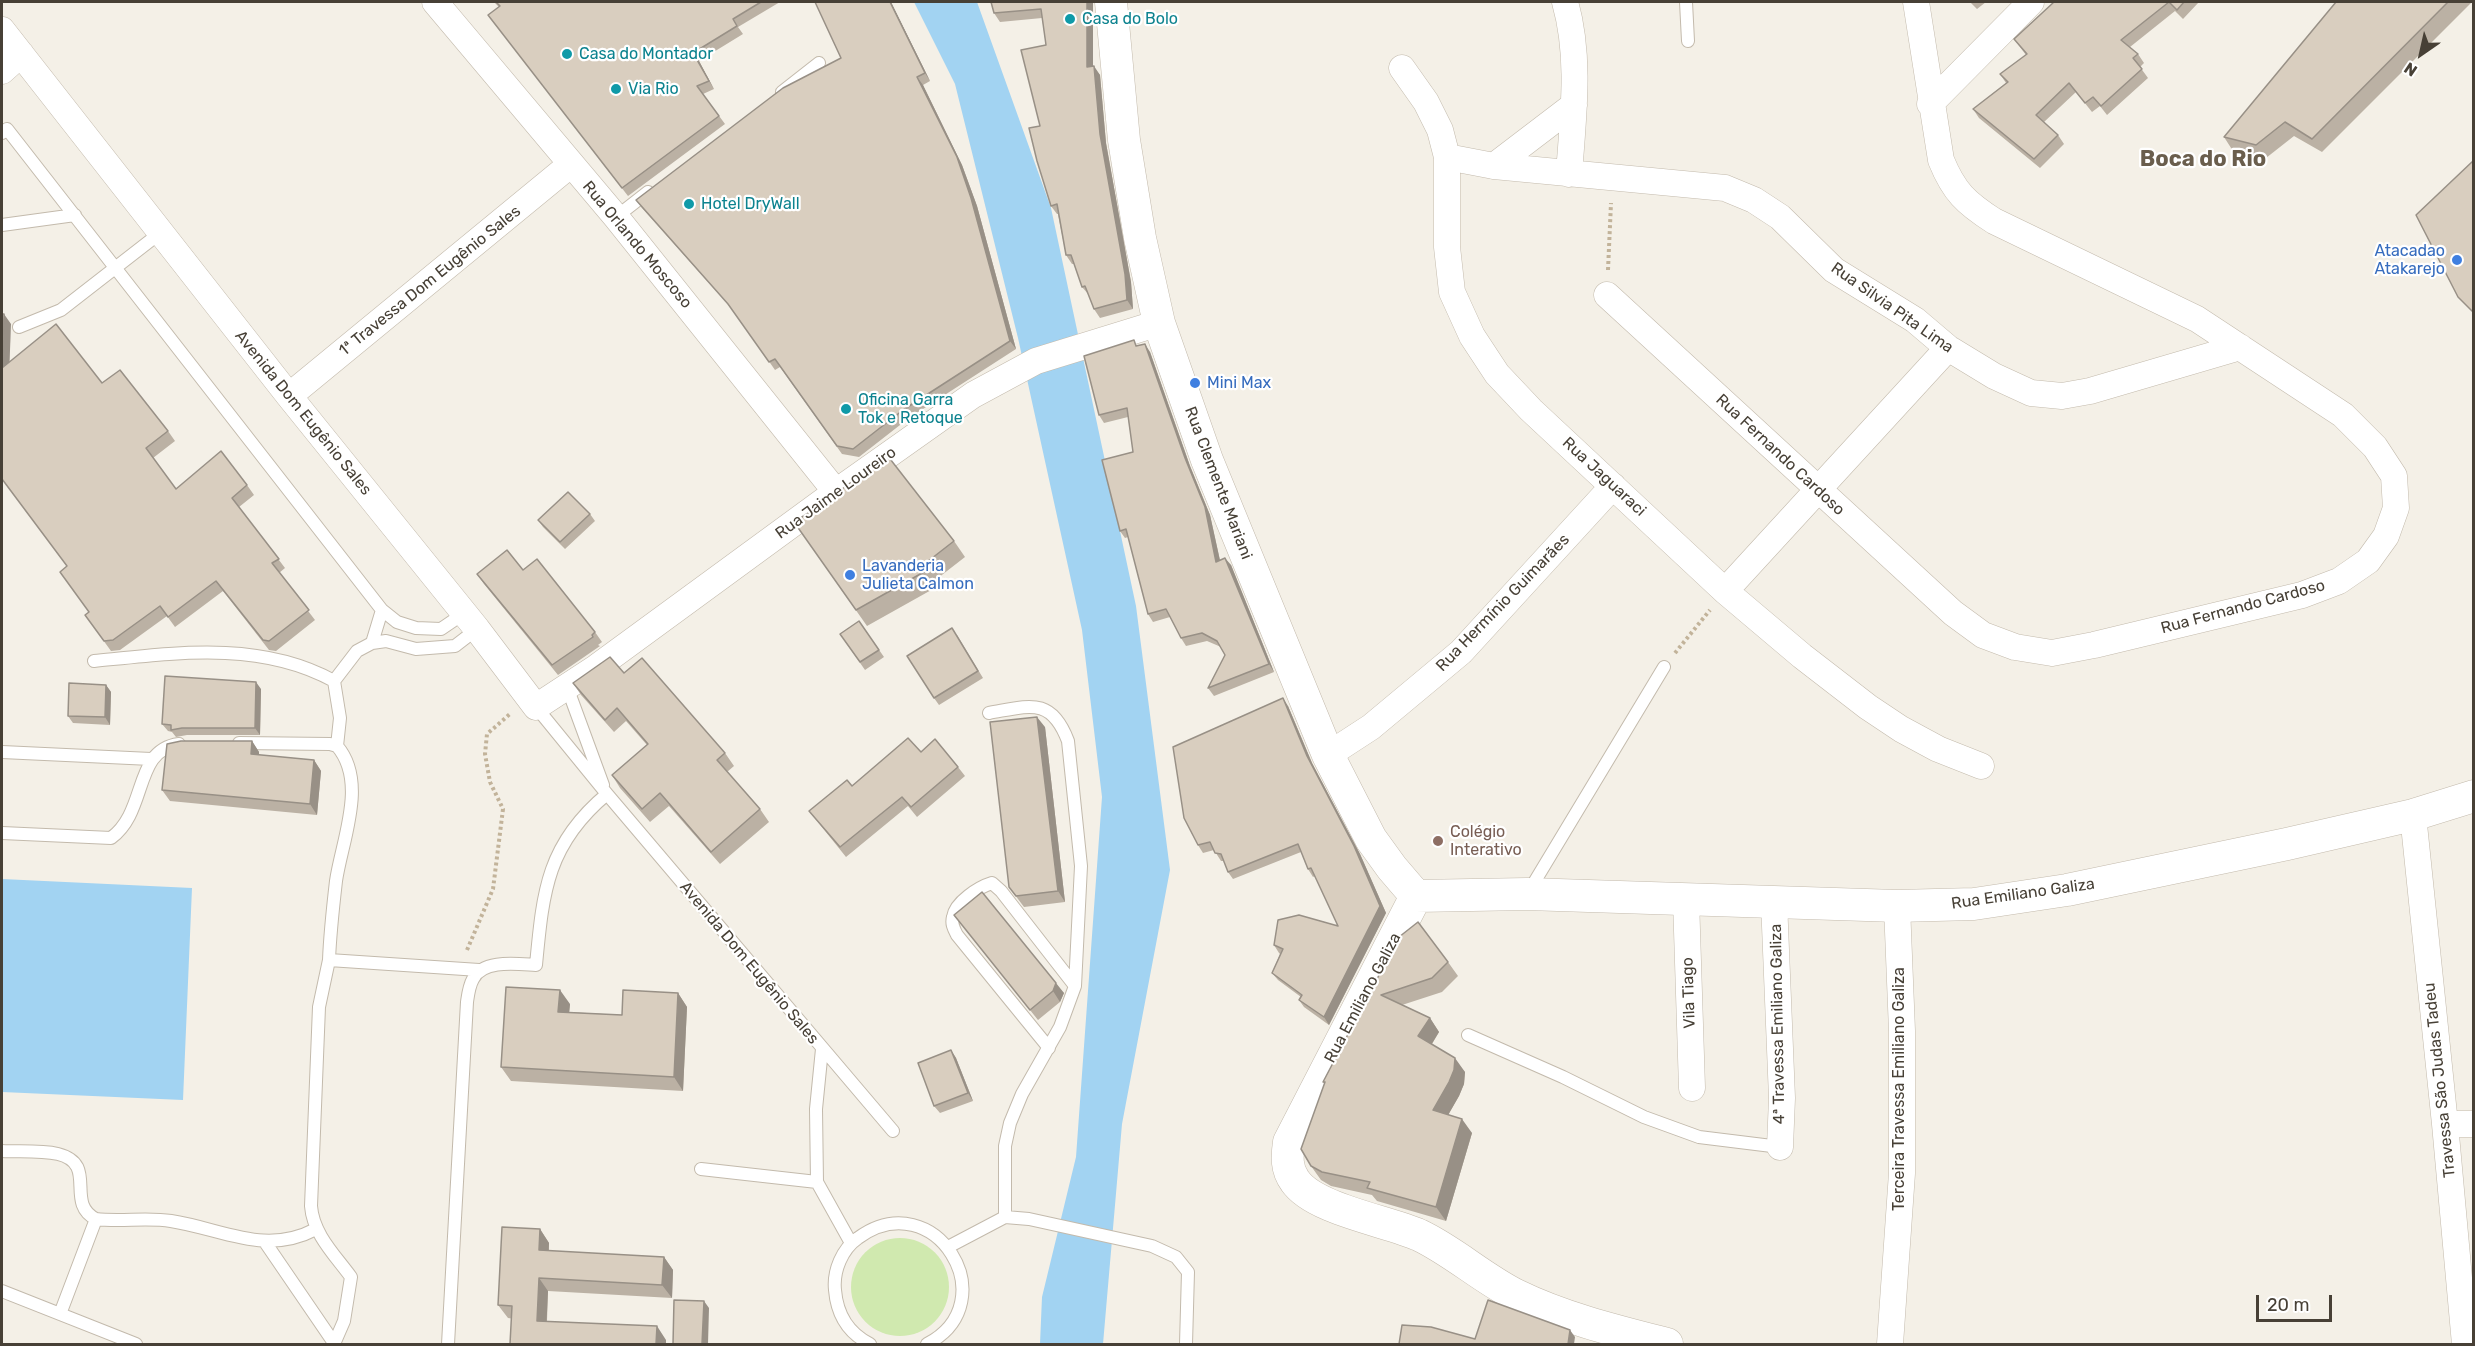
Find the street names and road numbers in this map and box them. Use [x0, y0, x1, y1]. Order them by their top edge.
street label: Rua Orlando Moscoso [578, 177, 696, 313]
street label: 1ª Travessa Dom Eugênio Sales [335, 202, 525, 360]
street label: Rua Silvia Pita Lima [1827, 259, 1957, 357]
street label: Avenida Dom Eugênio Sales [231, 327, 375, 499]
street label: Rua Fernando Cardoso [1712, 390, 1848, 520]
street label: Rua Clemente Mariani [1180, 404, 1256, 562]
street label: Rua Jaguaraci [1558, 433, 1650, 521]
street label: Rua Jaime Loureiro [772, 443, 900, 543]
street label: Rua Hermínio Guimarães [1432, 530, 1574, 676]
street label: Rua Fernando Cardoso [2159, 576, 2327, 638]
street label: Rua Emiliano Galiza [1950, 874, 2096, 914]
street label: Avenida Dom Eugênio Sales [675, 878, 823, 1048]
street label: 4ª Travessa Emiliano Galiza [1767, 924, 1789, 1124]
street label: Rua Emiliano Galiza [1321, 930, 1405, 1066]
street label: Vila Tiago [1678, 957, 1700, 1029]
street label: Terceira Travessa Emiliano Galiza [1889, 967, 1909, 1211]
street label: Travessa São Judas Tadeu [2420, 982, 2460, 1178]

